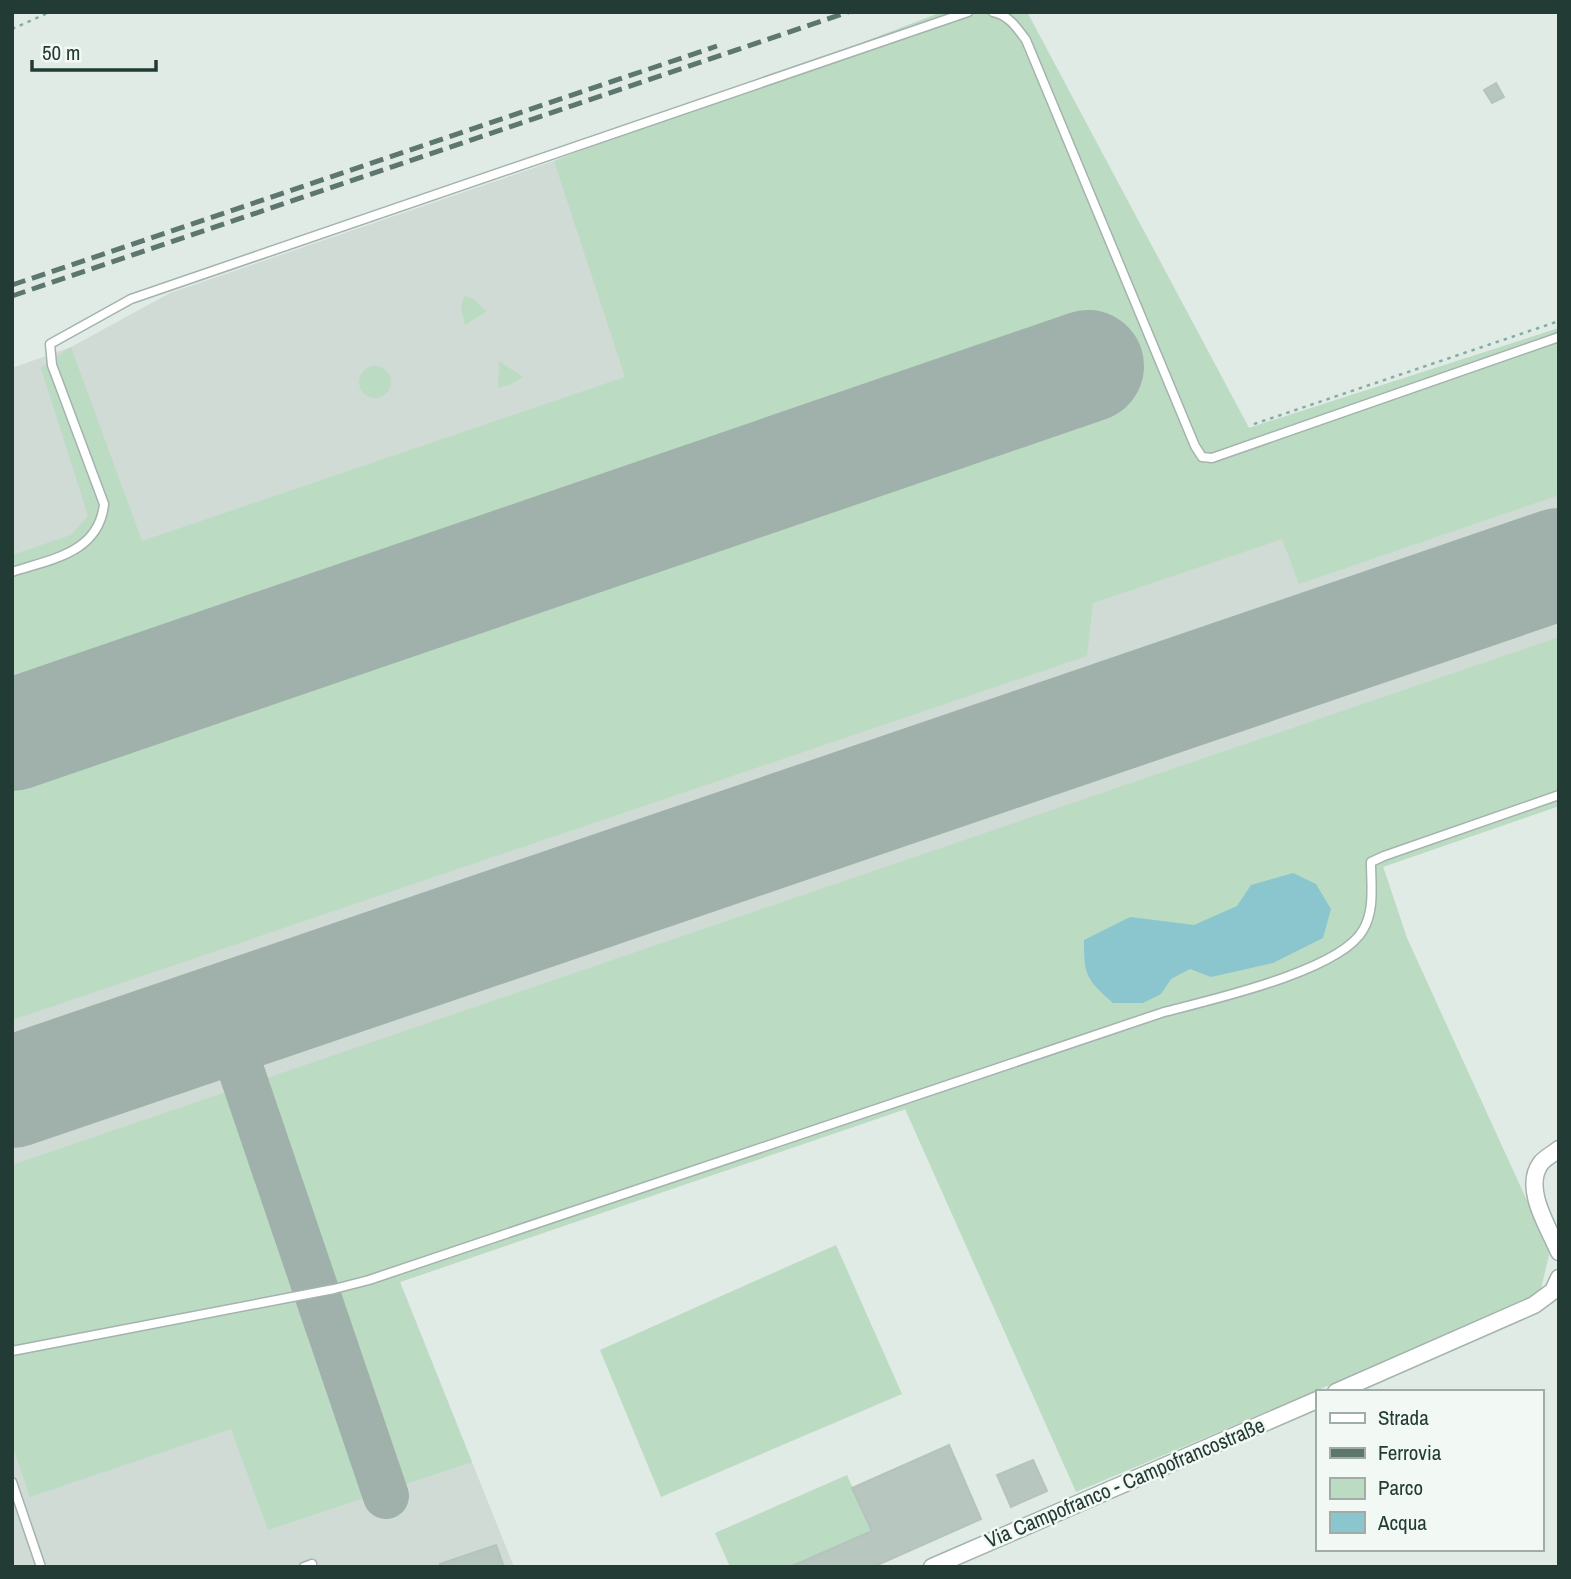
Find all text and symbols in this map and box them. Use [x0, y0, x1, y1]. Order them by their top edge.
scale bar [32, 28, 156, 72]
text: 50 m [42, 38, 80, 67]
legend [1316, 1390, 1543, 1551]
text: Strada [1378, 1403, 1429, 1432]
street label: Via Campofranco - Campofrancostraße [981, 1410, 1269, 1555]
text: Ferrovia [1378, 1438, 1442, 1467]
text: Parco [1378, 1473, 1423, 1502]
text: Acqua [1377, 1508, 1427, 1537]

